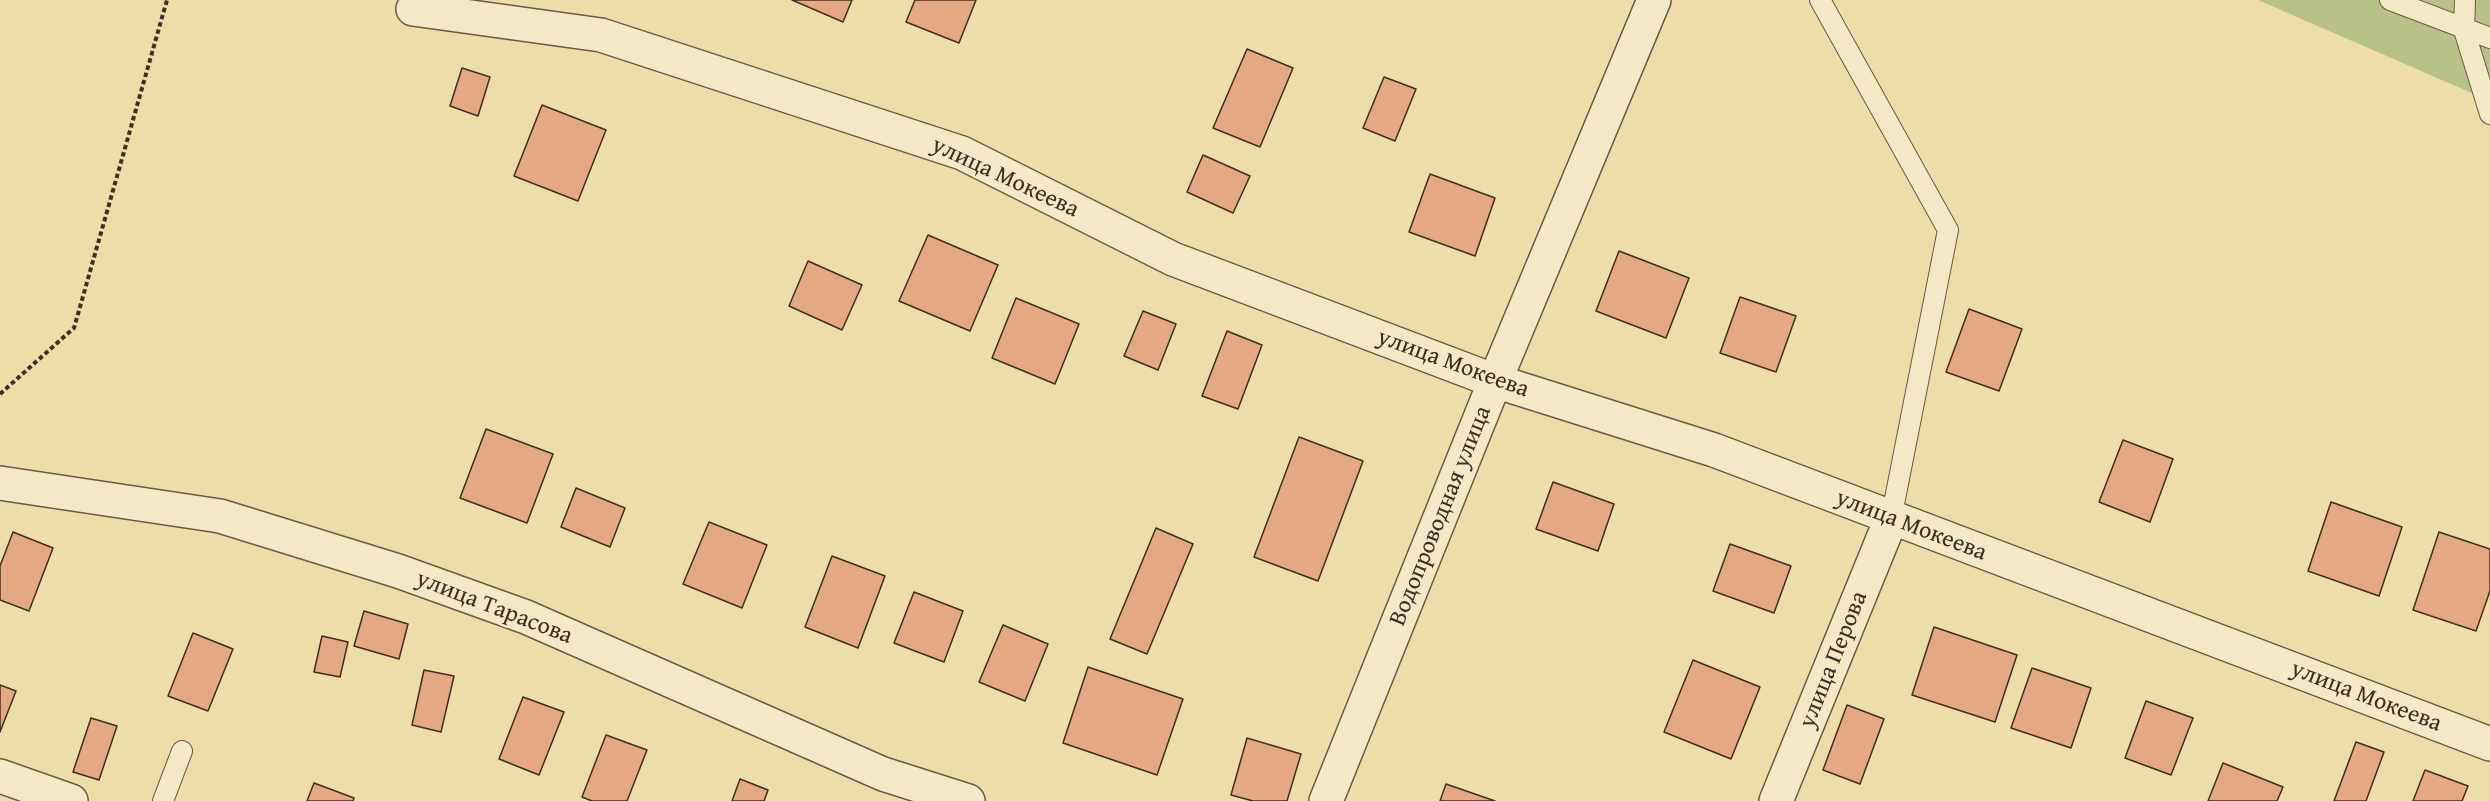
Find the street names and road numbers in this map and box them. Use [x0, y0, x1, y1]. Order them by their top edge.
street label: улица Мокеева [927, 131, 1083, 225]
street label: улица Мокеева [1373, 323, 1533, 405]
street label: Водопроводная улица [1384, 402, 1498, 630]
street label: улица Мокеева [1831, 484, 1991, 568]
street label: улица Тарасова [412, 565, 576, 651]
street label: улица Перова [1793, 587, 1875, 733]
street label: улица Мокеева [2286, 655, 2446, 739]

